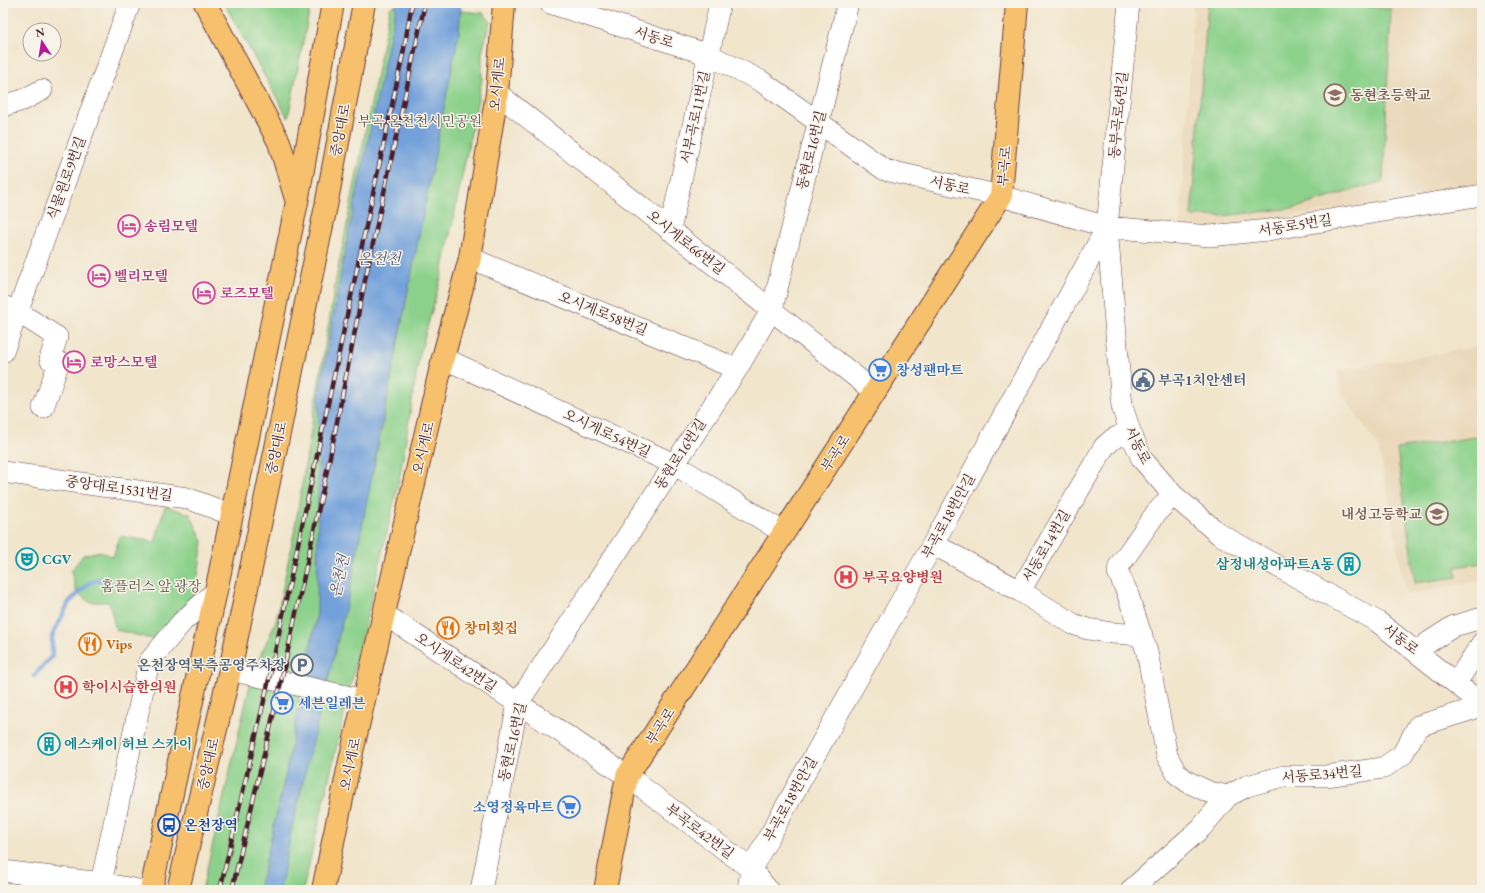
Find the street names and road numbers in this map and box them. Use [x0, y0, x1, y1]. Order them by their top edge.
street label: 서동로 [632, 22, 677, 52]
street label: 오시게로 [485, 56, 509, 112]
street label: 서부곡로11번길 [676, 69, 714, 165]
street label: 동부곡로6번길 [1104, 70, 1132, 160]
street label: 중앙대로 [326, 101, 354, 158]
street label: 동현로16번길 [792, 108, 830, 192]
street label: 식물원로9번길 [43, 134, 89, 222]
street label: 부곡로 [993, 145, 1015, 187]
street label: 서동로 [928, 172, 972, 198]
street label: 오시게로66번길 [643, 206, 729, 278]
street label: 서동로5번길 [1257, 210, 1333, 240]
street label: 오시게로58번길 [556, 287, 650, 339]
street label: 오시게로54번길 [560, 405, 654, 461]
street label: 동현로16번길 [650, 415, 710, 493]
street label: 중앙대로 [262, 419, 291, 476]
street label: 오시게로 [408, 419, 438, 476]
street label: 서동로 [1121, 423, 1155, 468]
street label: 부곡로 [816, 431, 854, 475]
street label: 부곡로18번안길 [917, 470, 979, 562]
street label: 중앙대로1531번길 [64, 472, 174, 504]
street label: 서동로14번길 [1018, 506, 1074, 586]
street label: 서동로 [1379, 619, 1423, 659]
street label: 오시게로42번길 [412, 628, 500, 696]
street label: 동현로16번길 [494, 700, 530, 784]
street label: 부곡로 [641, 704, 679, 748]
street label: 중앙대로 [193, 735, 223, 792]
street label: 오시게로 [336, 735, 365, 792]
street label: 부곡로18번안길 [759, 753, 821, 845]
street label: 서동로34번길 [1281, 762, 1363, 786]
street label: 부곡로42번길 [662, 799, 738, 863]

